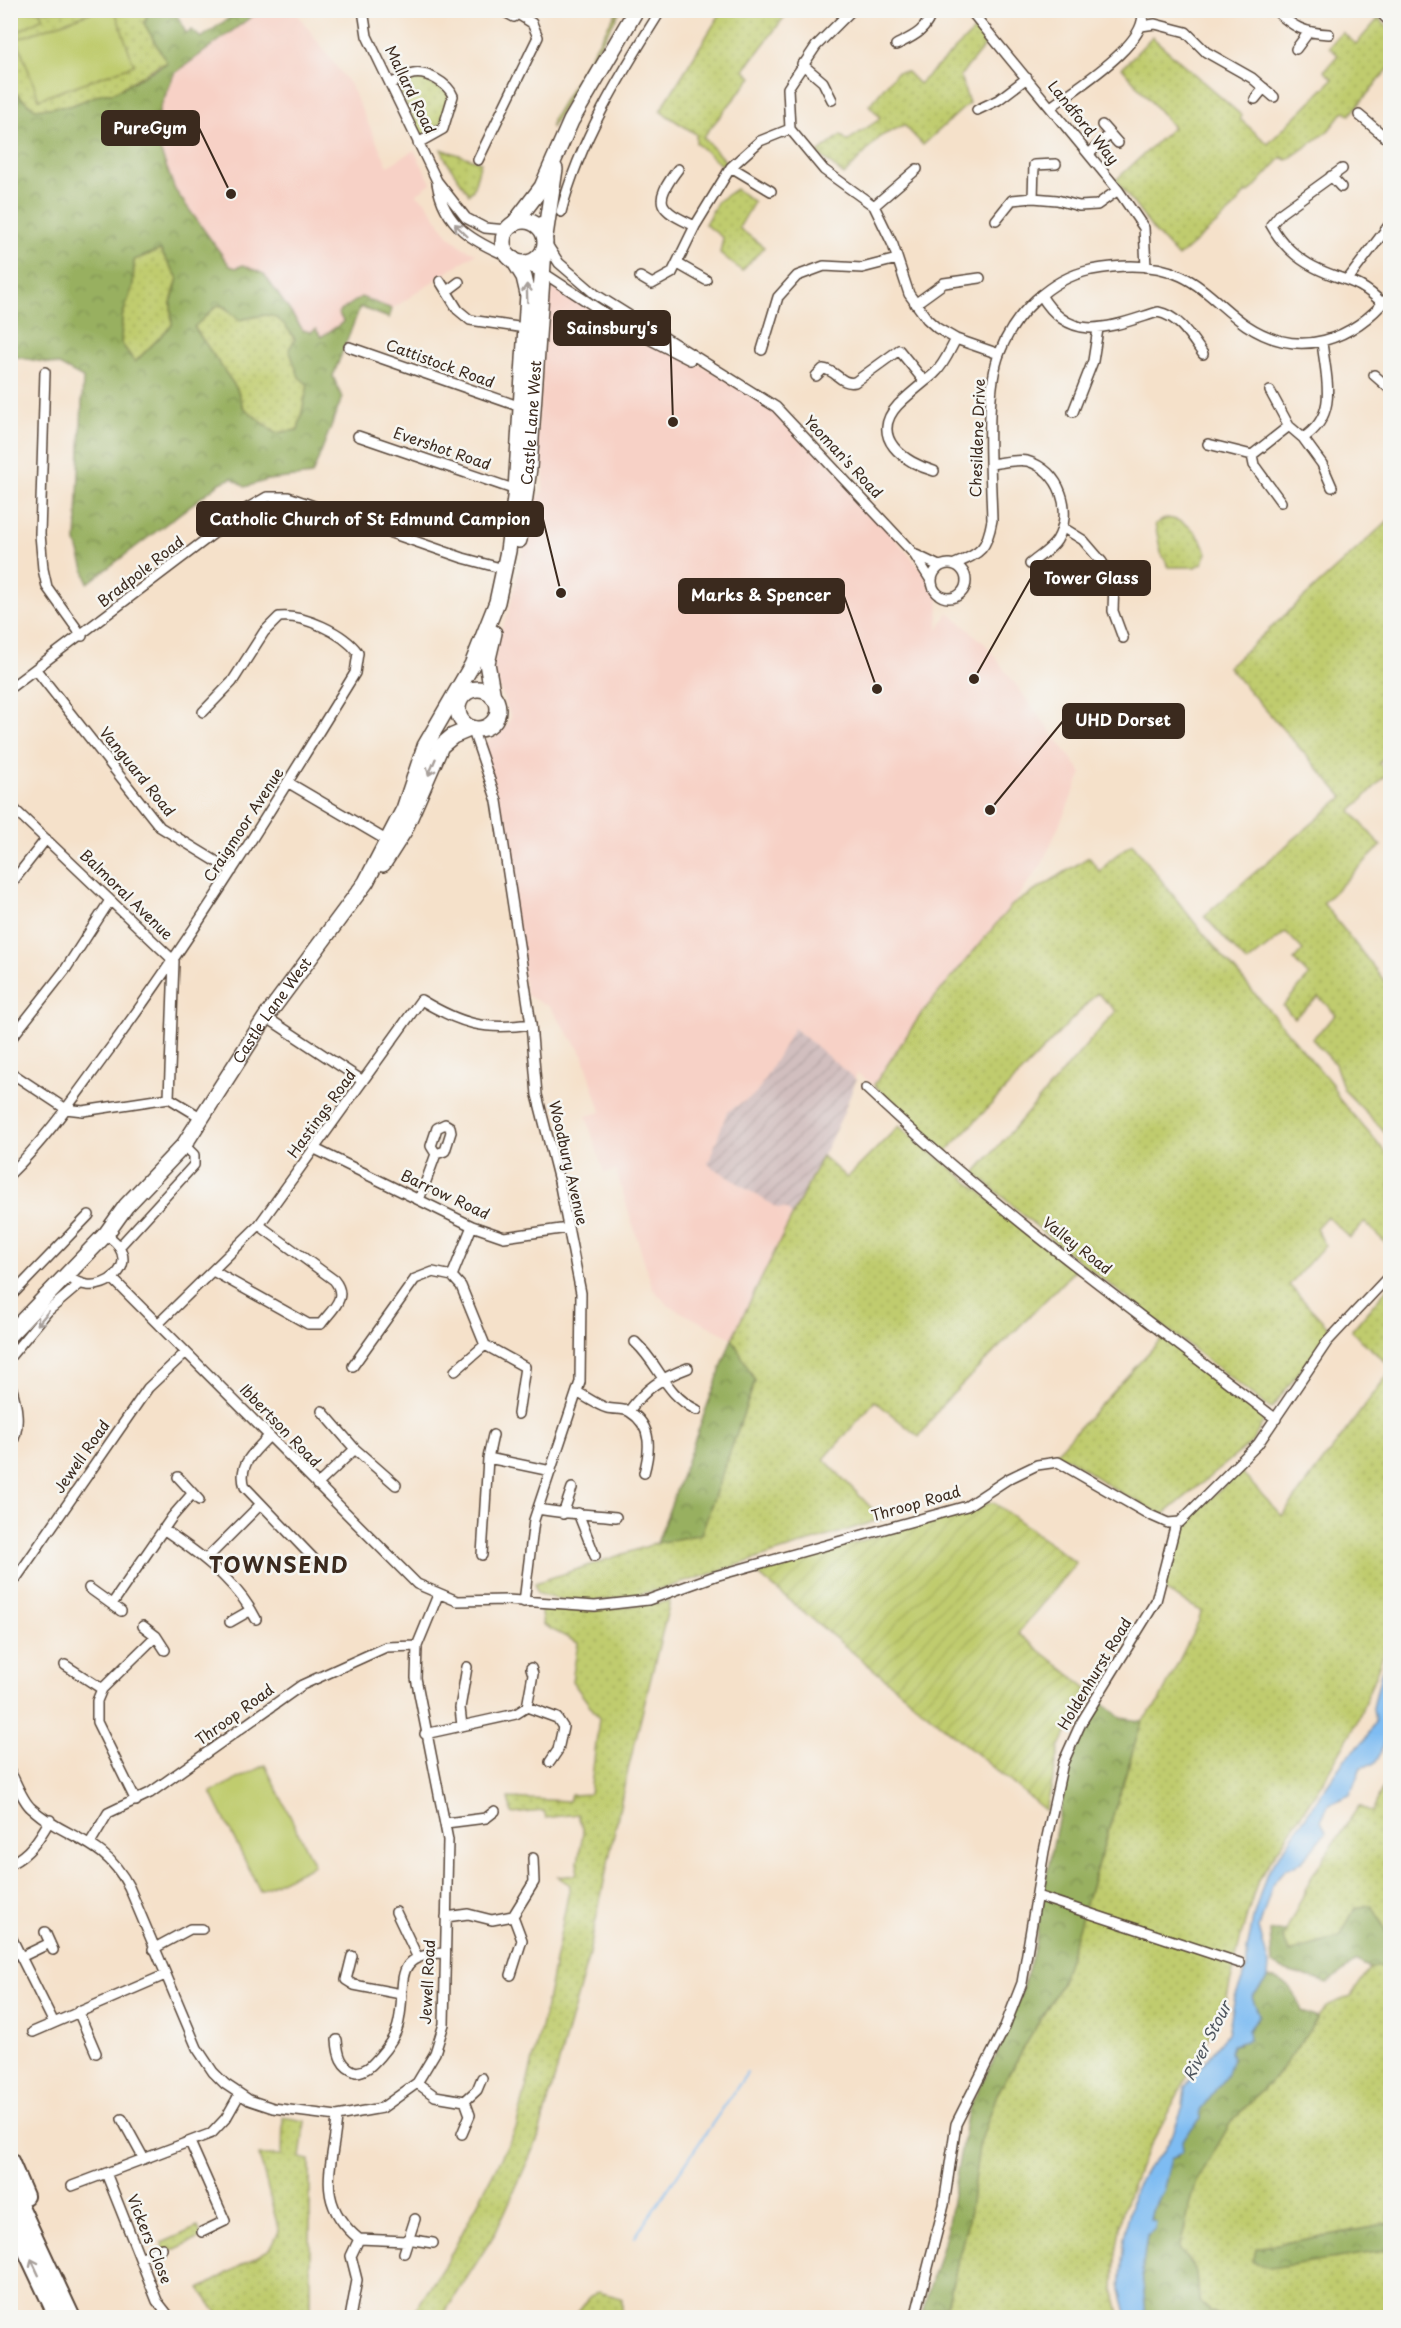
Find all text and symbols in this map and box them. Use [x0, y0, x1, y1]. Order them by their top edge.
street label: Mallard Road [380, 41, 443, 138]
street label: Landford Way [1043, 75, 1125, 169]
callout: PureGym [102, 111, 199, 145]
text: PureGym [113, 115, 187, 139]
one-way arrow [454, 223, 469, 238]
one-way arrow [521, 284, 532, 304]
callout: Sainsbury's [554, 311, 670, 345]
text: Sainsbury's [566, 315, 658, 339]
street label: Cattistock Road [383, 332, 498, 393]
street label: Castle Lane West [514, 360, 546, 486]
street label: Chesildene Drive [963, 378, 990, 498]
street label: Yeoman's Road [799, 409, 889, 503]
street label: Evershot Road [391, 420, 494, 475]
callout: Catholic Church of St Edmund Campion [197, 502, 543, 536]
text: Catholic Church of St Edmund Campion [209, 506, 531, 530]
street label: Bradpole Road [92, 530, 188, 612]
callout: Tower Glass [1031, 561, 1150, 595]
text: Tower Glass [1044, 565, 1139, 589]
callout: Marks & Spencer [679, 579, 844, 613]
text: Marks & Spencer [691, 582, 832, 606]
callout: UHD Dorset [1063, 704, 1184, 738]
text: UHD Dorset [1075, 707, 1171, 731]
street label: Vanguard Road [95, 721, 182, 821]
one-way arrow [426, 757, 437, 775]
street label: Craigmoor Avenue [197, 762, 289, 886]
street label: Balmoral Avenue [75, 843, 179, 945]
street label: Castle Lane West [226, 952, 316, 1068]
street label: Hastings Road [281, 1064, 361, 1162]
street label: Woodbury Avenue [544, 1098, 595, 1227]
street label: Barrow Road [397, 1163, 494, 1224]
street label: Valley Road [1038, 1210, 1118, 1279]
one-way arrow [37, 1310, 50, 1326]
street label: Ibbertson Road [235, 1378, 327, 1472]
street label: Jewell Road [47, 1415, 115, 1498]
street label: Throop Road [868, 1479, 963, 1526]
district label: TOWNSEND [209, 1548, 349, 1580]
street label: Holdenhurst Road [1051, 1613, 1136, 1734]
street label: Throop Road [190, 1677, 278, 1750]
street label: Jewell Road [413, 1939, 440, 2025]
water label: River Stour [1176, 1995, 1237, 2084]
street label: Vickers Close [122, 2190, 179, 2287]
one-way arrow [28, 2258, 40, 2276]

